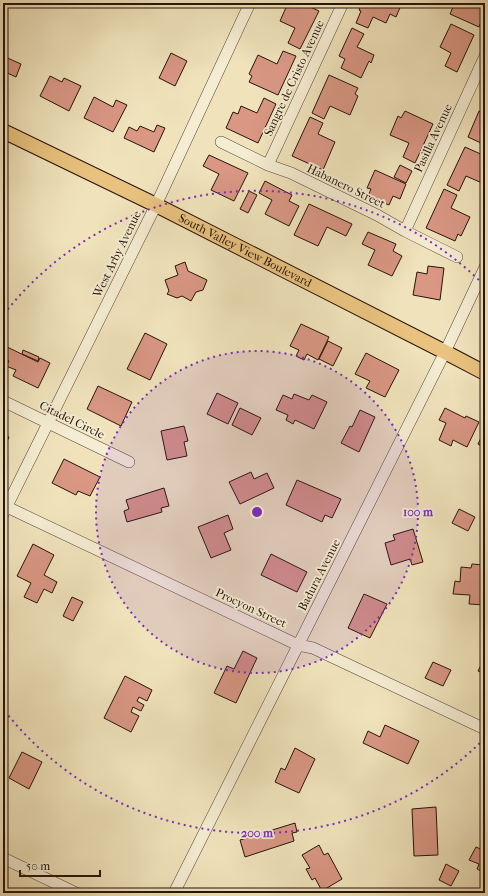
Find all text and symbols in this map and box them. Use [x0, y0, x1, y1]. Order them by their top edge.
street label: Sangre de Cristo Avenue [261, 18, 327, 138]
street label: Pasilla Avenue [411, 101, 455, 175]
street label: Habanero Street [305, 161, 388, 211]
street label: West Arby Avenue [90, 208, 144, 301]
street label: South Valley View Boulevard [176, 211, 315, 290]
street label: Citadel Circle [37, 398, 107, 442]
centre of rings [250, 505, 264, 519]
text: 100 m [403, 505, 434, 519]
street label: Badura Avenue [295, 537, 343, 613]
street label: Procyon Street [213, 585, 289, 631]
text: 200 m [241, 826, 274, 840]
scale bar [20, 852, 100, 878]
text: 50 m [26, 859, 50, 873]

